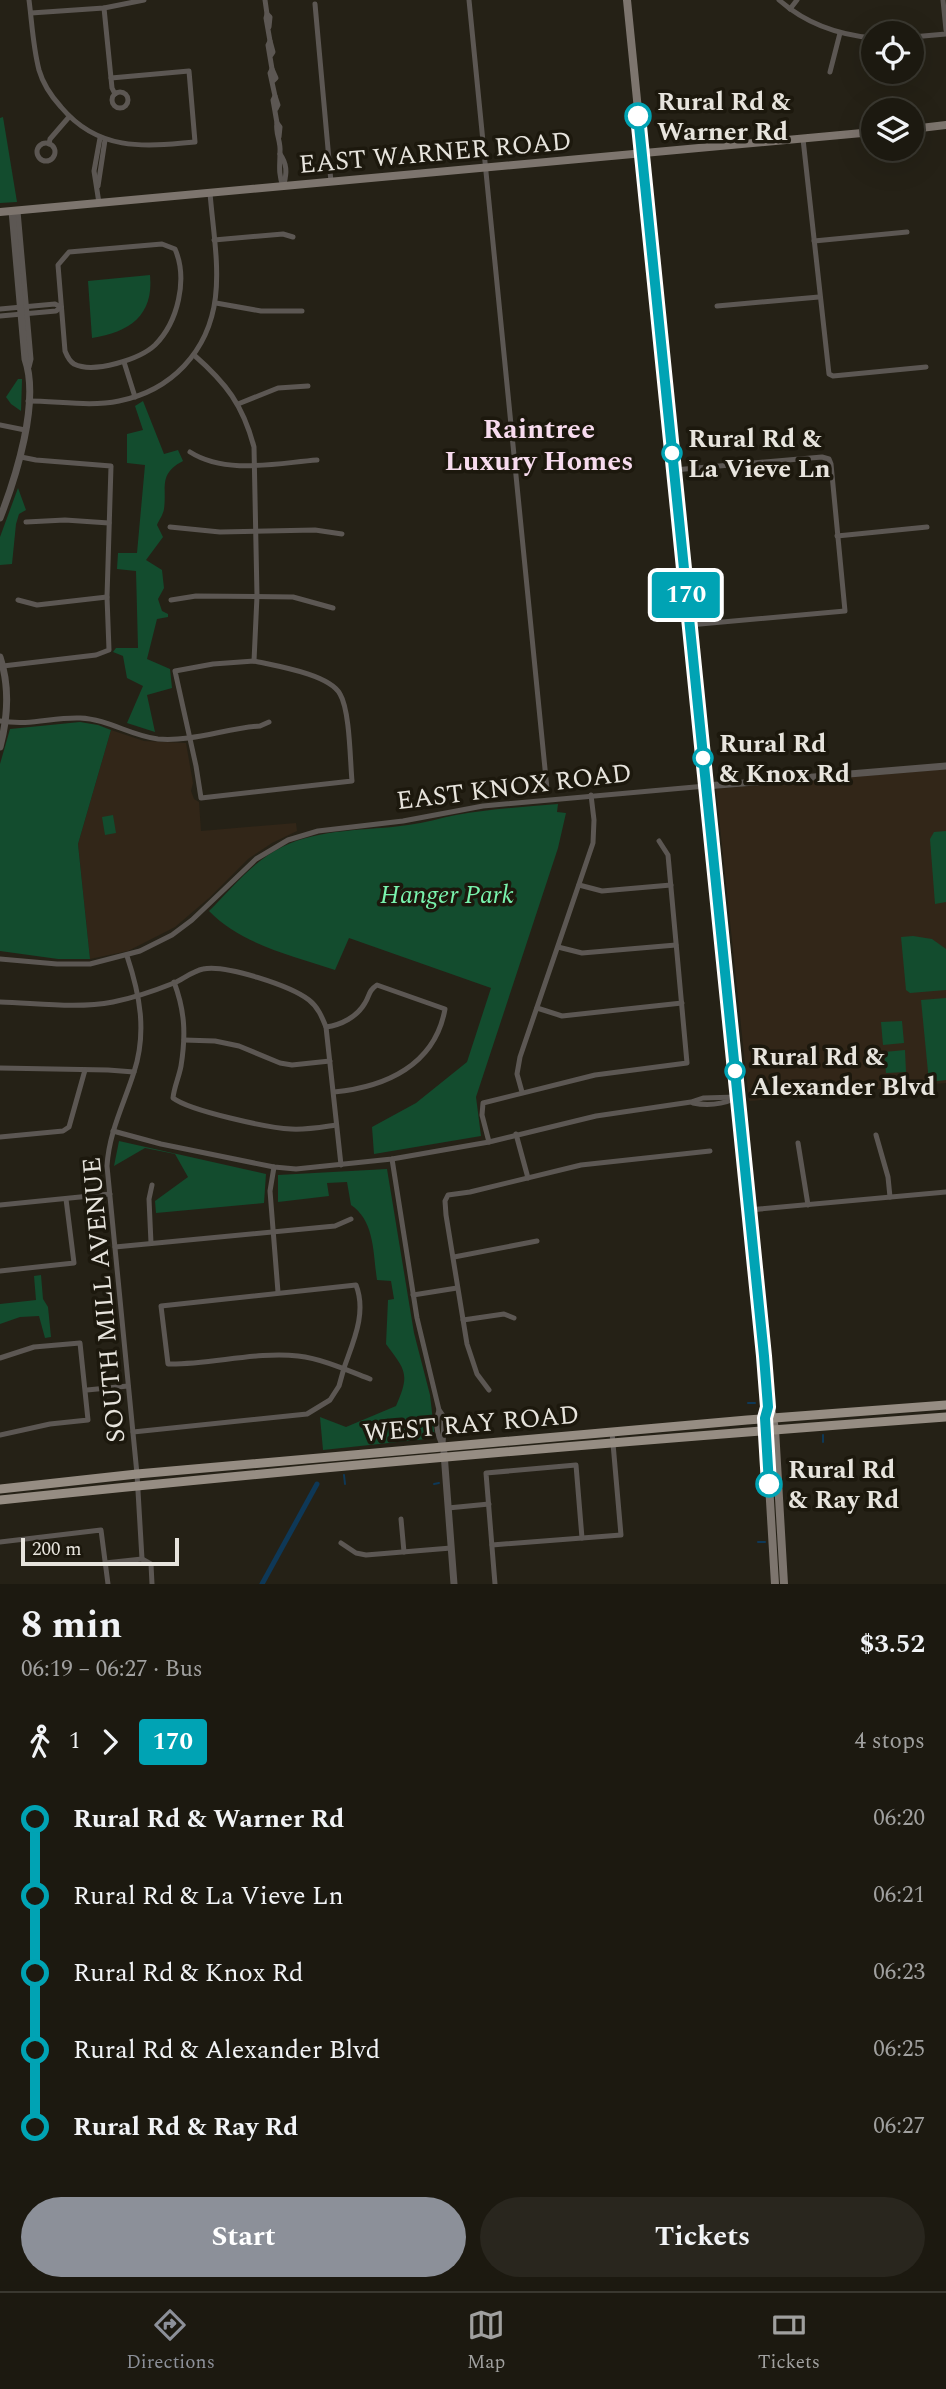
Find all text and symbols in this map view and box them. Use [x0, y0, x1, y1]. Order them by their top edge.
map controls [861, 21, 924, 161]
button: locate [861, 21, 924, 84]
place label: Rural Rd & Warner Rd [657, 82, 791, 152]
button: layers [861, 98, 924, 161]
marker: Rural Rd & Warner Rd [625, 103, 651, 129]
street label: EAST WARNER ROAD [297, 121, 573, 185]
district label: Raintree Luxury Homes [445, 408, 633, 483]
place label: Rural Rd & La Vieve Ln [688, 419, 831, 489]
marker: Rural Rd & La Vieve Ln [662, 443, 682, 463]
line badge: 170 [646, 572, 726, 618]
text: 170 [666, 577, 706, 613]
place label: Rural Rd & Knox Rd [719, 724, 850, 794]
marker: Rural Rd & Knox Rd [693, 748, 713, 768]
street label: EAST KNOX ROAD [394, 753, 634, 821]
park label: Hanger Park [380, 875, 514, 915]
place label: Rural Rd & Alexander Blvd [751, 1037, 936, 1107]
marker: Rural Rd & Alexander Blvd [725, 1061, 745, 1081]
street label: SOUTH MILL AVENUE [72, 1155, 136, 1444]
street label: WEST RAY ROAD [361, 1395, 581, 1453]
place label: Rural Rd & Ray Rd [788, 1450, 900, 1520]
marker: Rural Rd & Ray Rd [756, 1471, 782, 1497]
scale bar [21, 1535, 178, 1567]
text: 200 m [32, 1535, 82, 1564]
text: 8 min [21, 1597, 122, 1655]
text: $3.52 [860, 1624, 925, 1664]
text: 06:19 – 06:27 · Bus [21, 1652, 203, 1687]
icon: walk [21, 1723, 59, 1761]
icon: forward [91, 1723, 129, 1761]
text: 1 [69, 1724, 81, 1759]
text: 170 [153, 1724, 193, 1760]
text: 4 stops [855, 1724, 925, 1759]
text: Rural Rd & Warner Rd [73, 1799, 344, 1839]
text: 06:20 [873, 1801, 925, 1836]
text: Rural Rd & La Vieve Ln [73, 1876, 344, 1916]
text: 06:21 [873, 1878, 925, 1913]
text: Rural Rd & Knox Rd [73, 1953, 304, 1993]
text: 06:23 [873, 1955, 925, 1990]
text: Rural Rd & Alexander Blvd [73, 2030, 380, 2070]
text: 06:25 [873, 2032, 925, 2067]
text: Rural Rd & Ray Rd [73, 2107, 298, 2147]
text: 06:27 [873, 2109, 925, 2144]
button: Start [21, 2197, 466, 2277]
button: Tickets [480, 2197, 925, 2277]
tab: Directions [126, 2306, 215, 2377]
tab: Map [467, 2306, 505, 2377]
tab: Tickets [758, 2306, 820, 2377]

